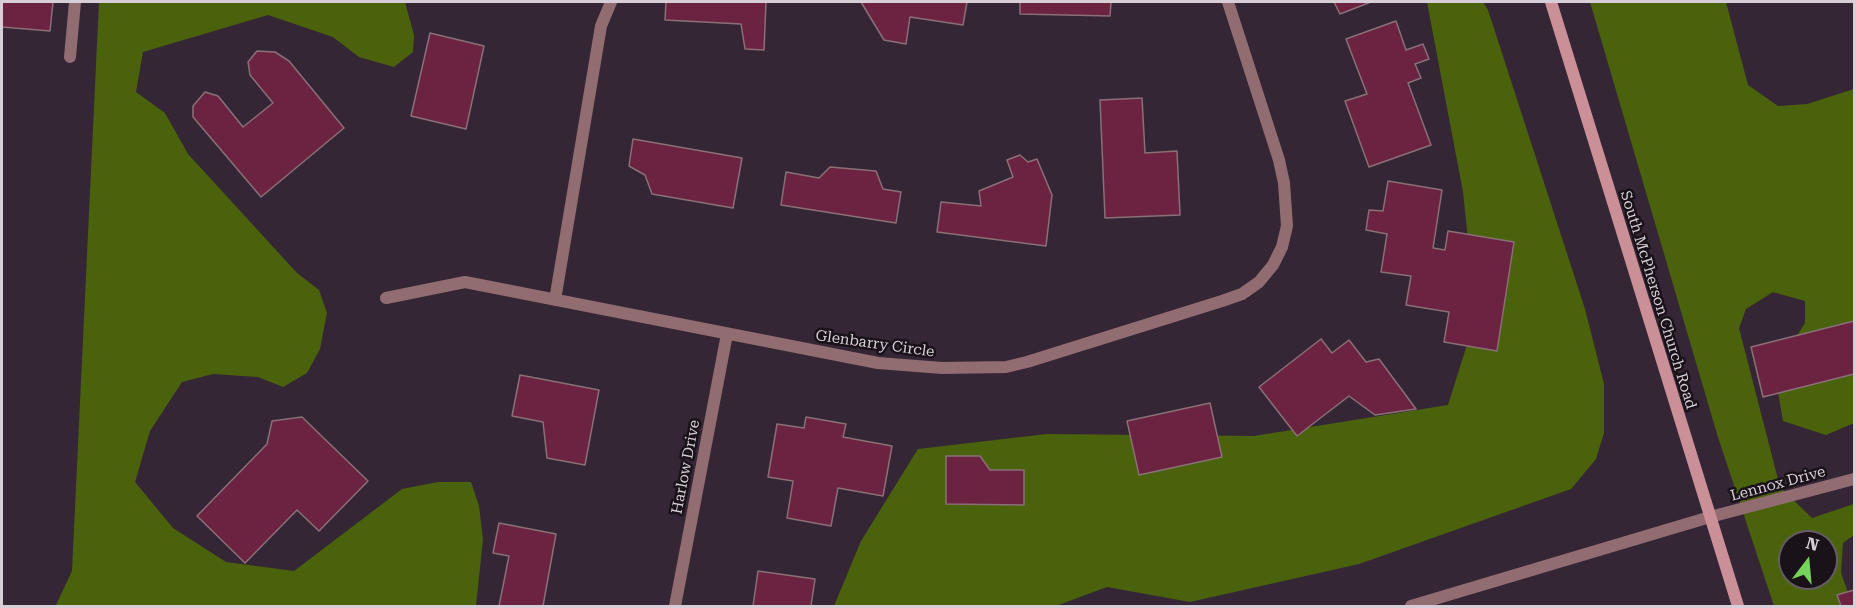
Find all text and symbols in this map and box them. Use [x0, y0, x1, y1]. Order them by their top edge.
street label: South McPherson Church Road [1616, 189, 1700, 411]
street label: Glenbarry Circle [814, 327, 936, 361]
street label: Harlow Drive [668, 418, 704, 516]
street label: Lennox Drive [1729, 463, 1827, 505]
north arrow [1778, 530, 1838, 590]
text: N [1804, 533, 1821, 555]

